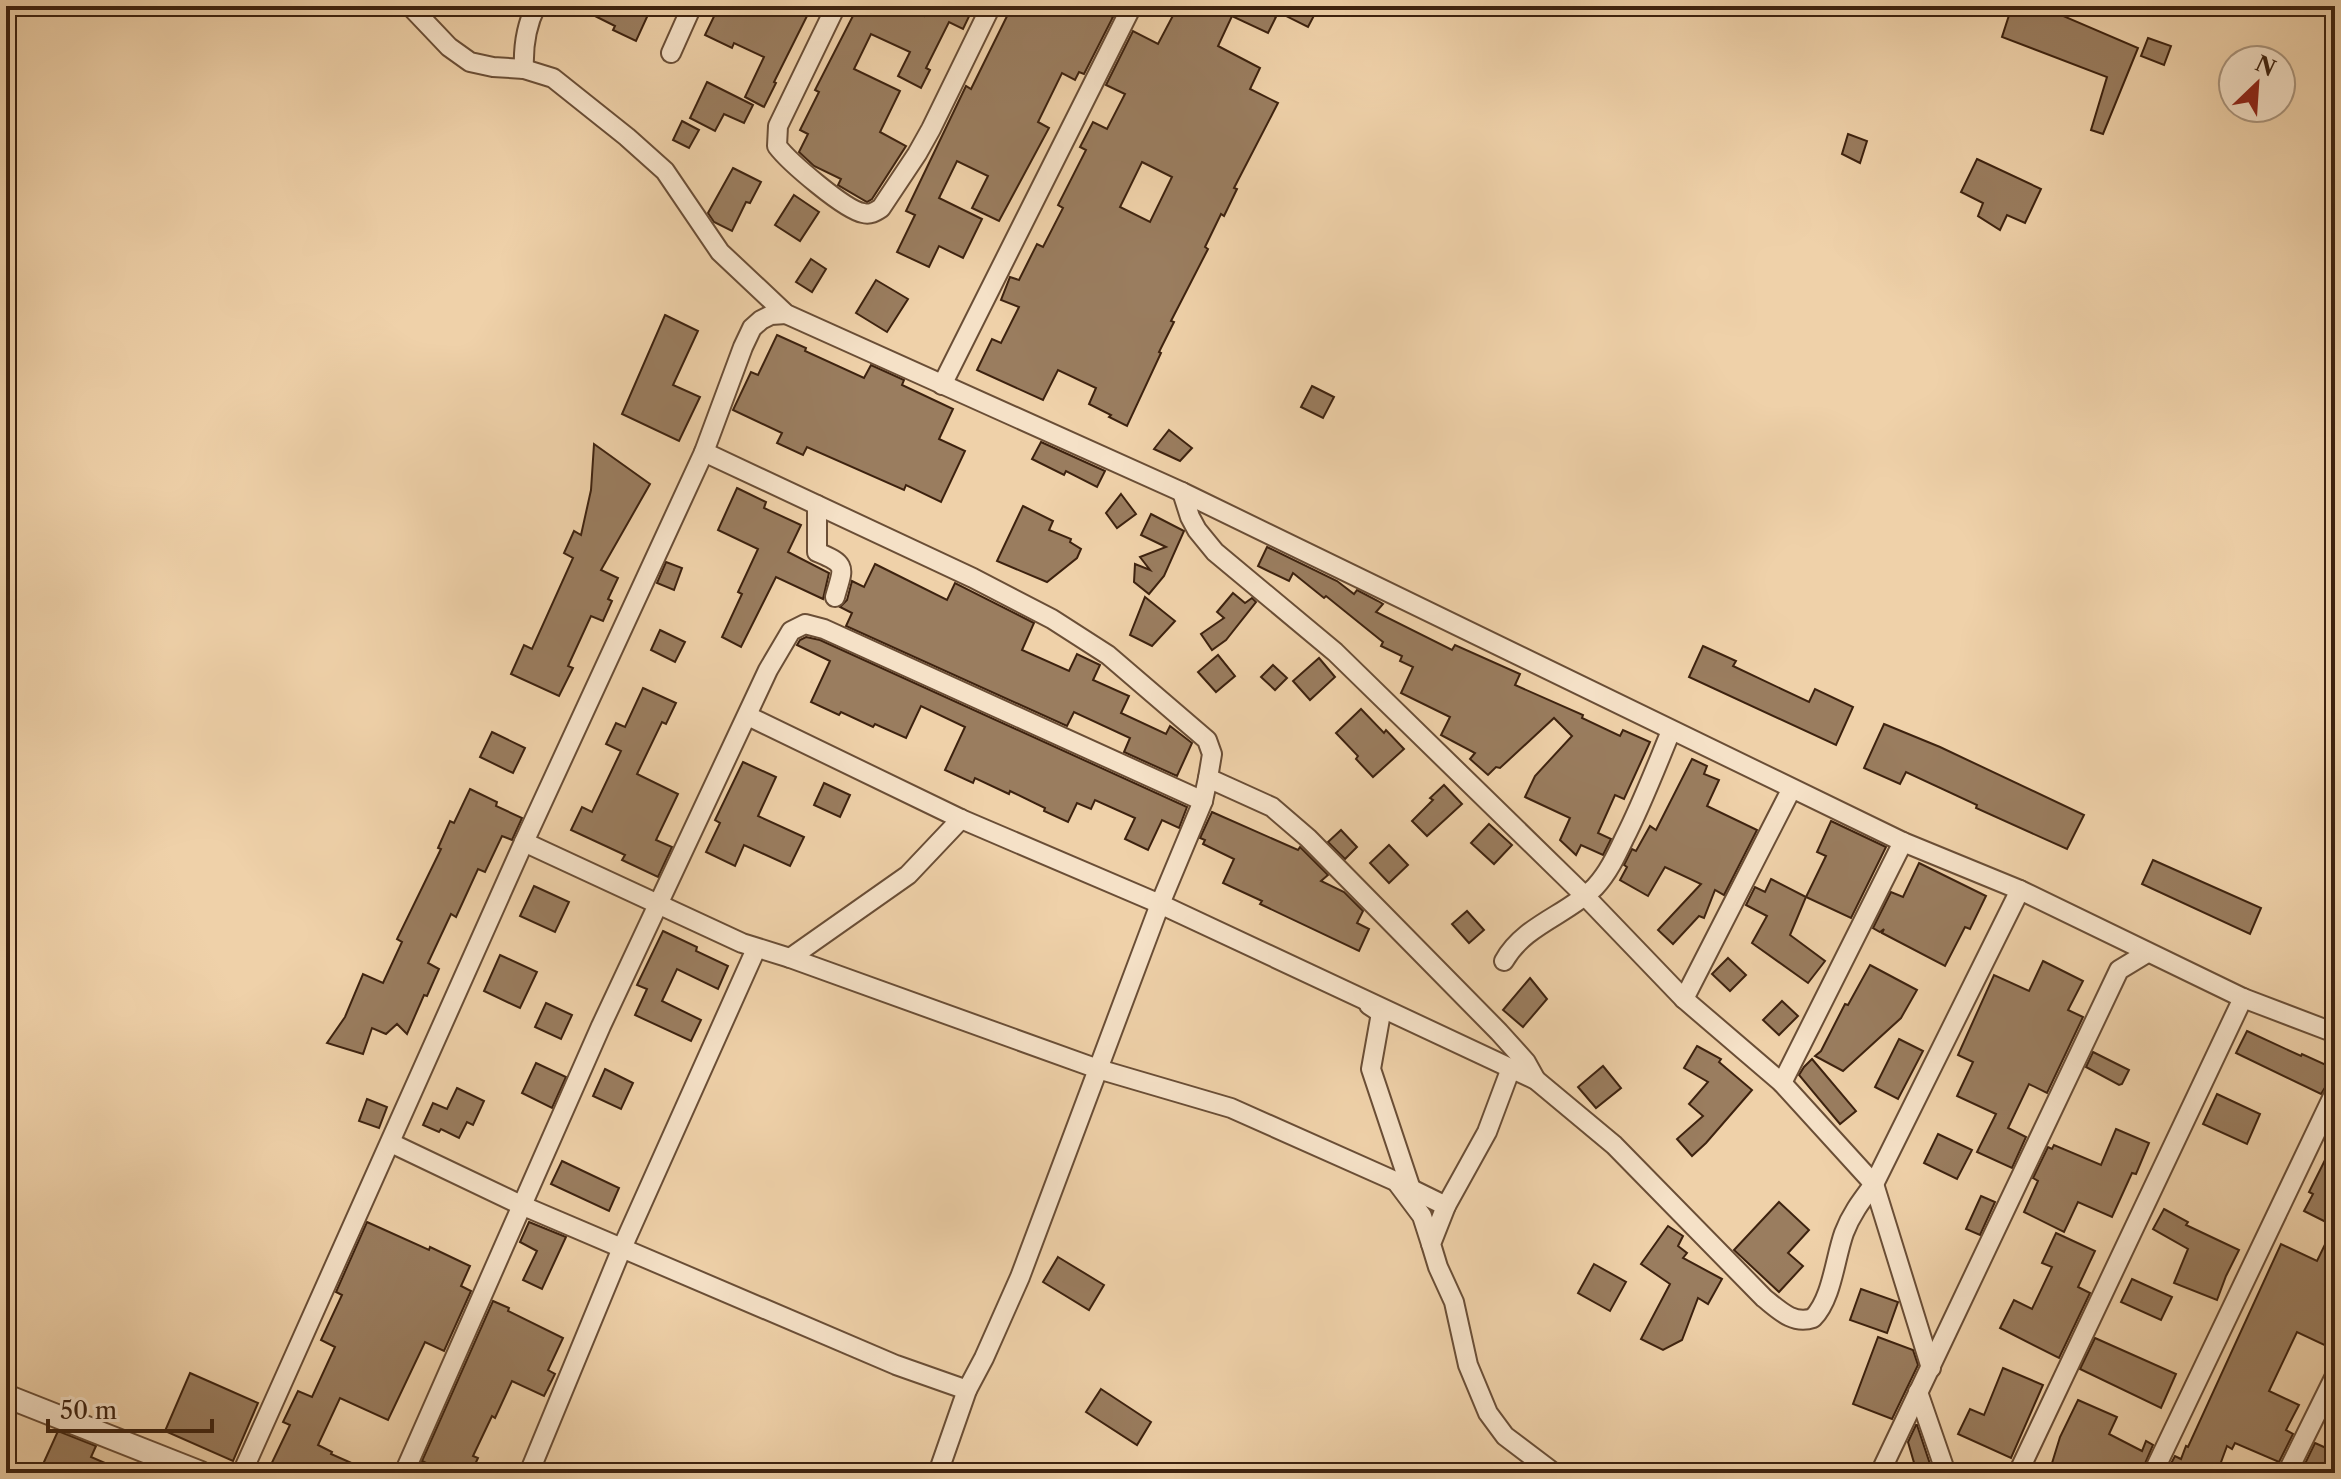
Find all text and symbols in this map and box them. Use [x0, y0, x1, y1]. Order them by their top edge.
north arrow [2217, 44, 2297, 124]
text: N [2251, 50, 2280, 83]
scale bar [48, 1383, 212, 1433]
text: 50 m [60, 1396, 117, 1425]

